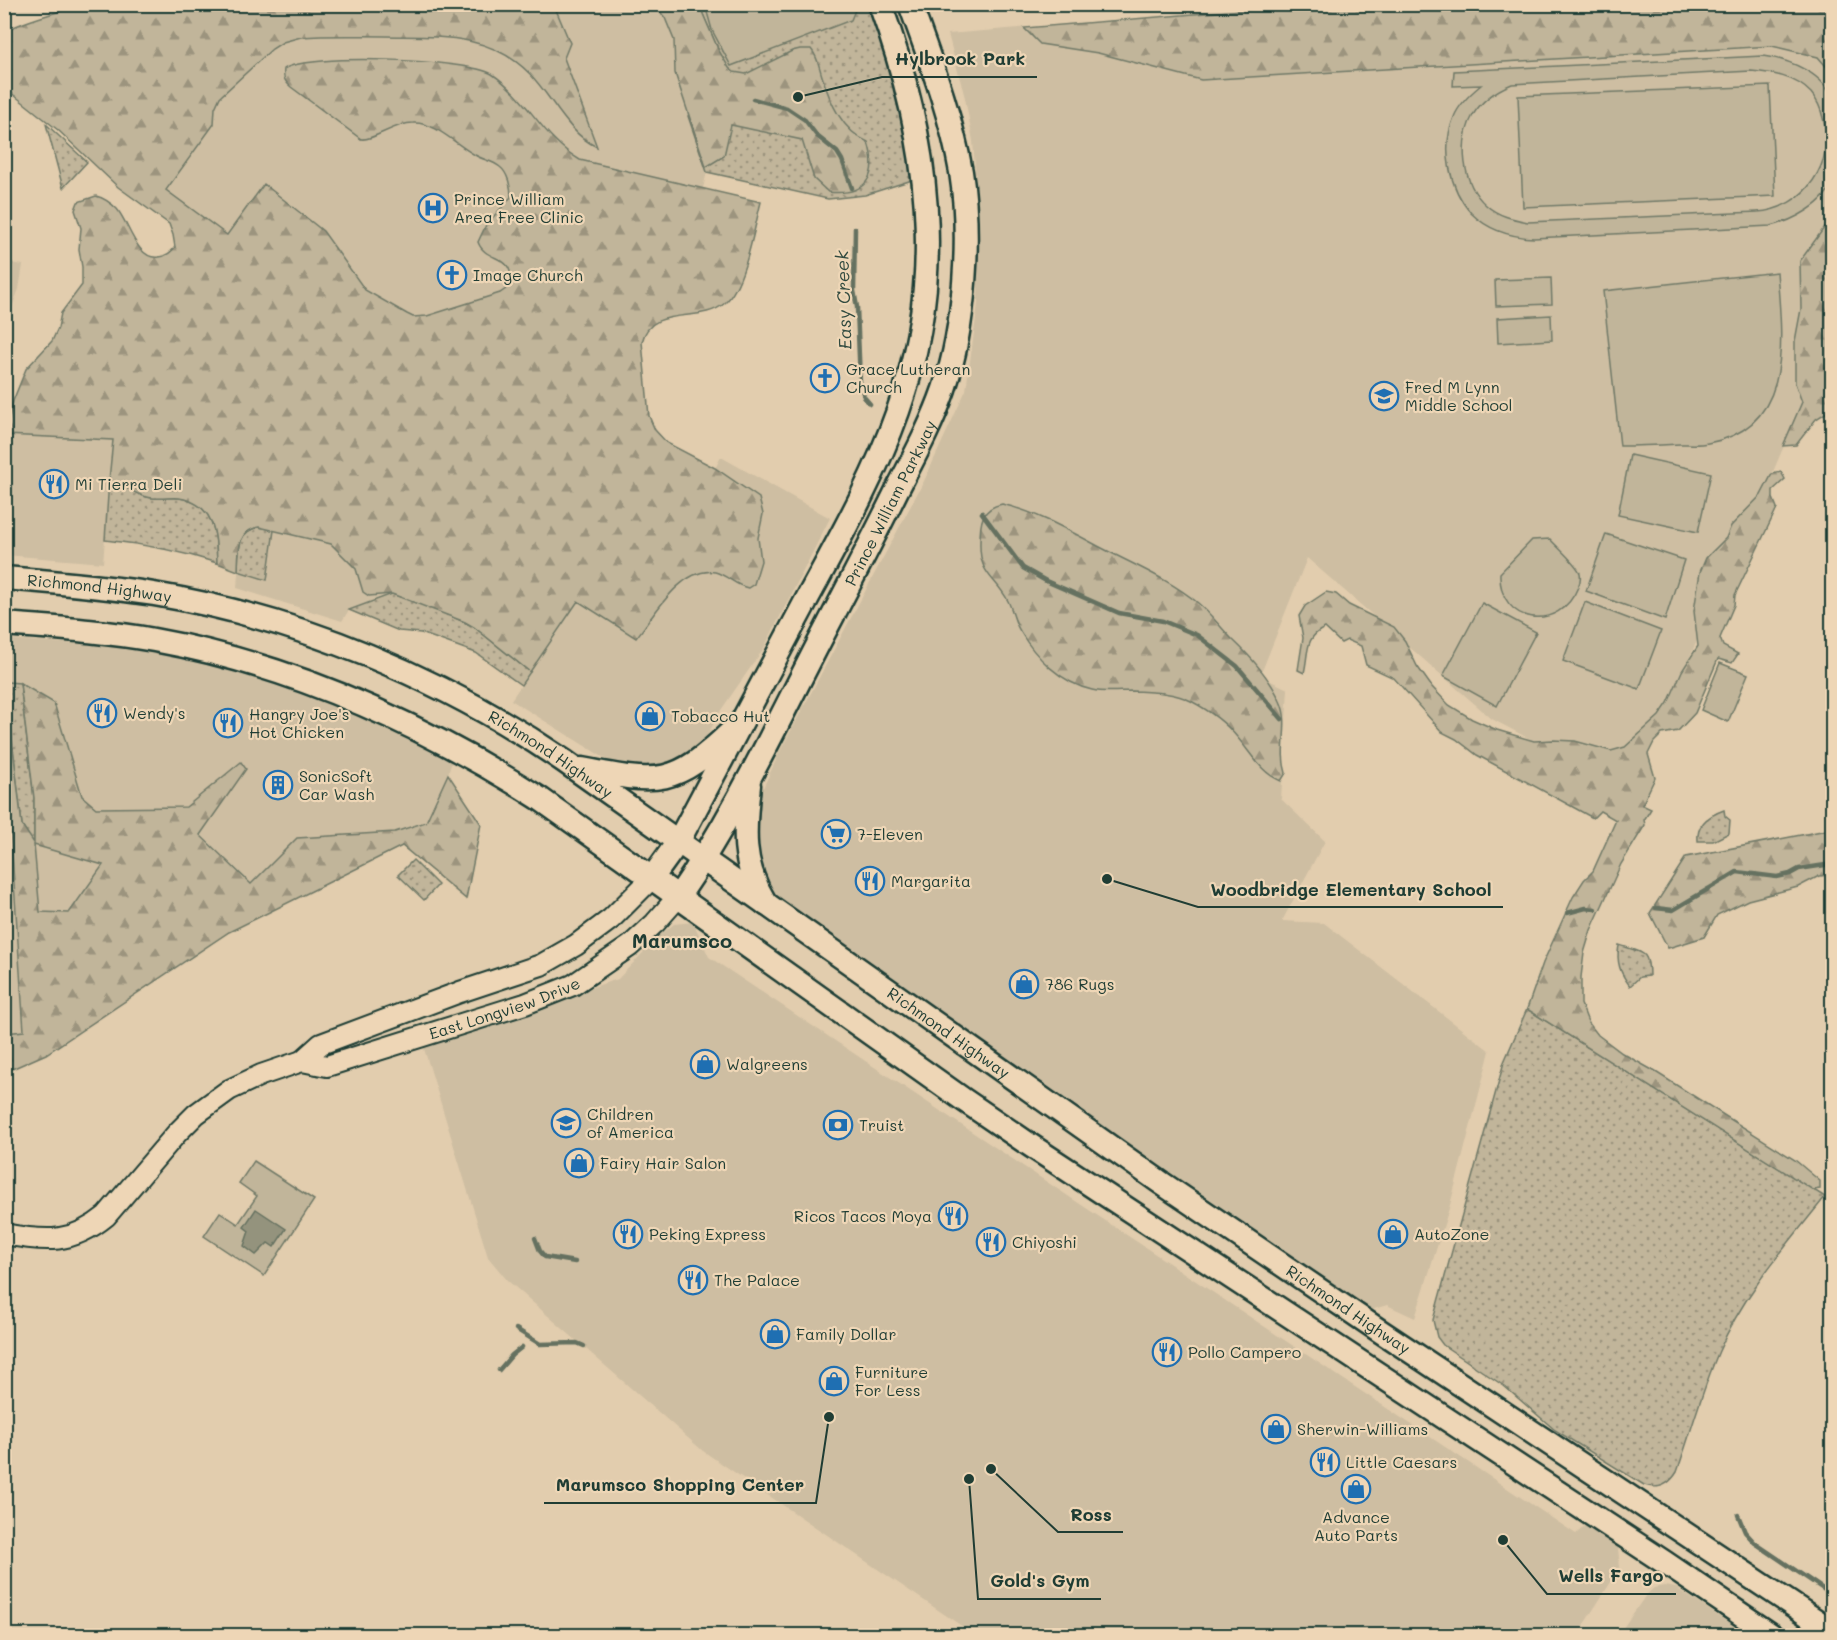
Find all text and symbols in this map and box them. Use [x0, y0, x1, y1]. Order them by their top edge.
callout: Hylbrook Park [882, 41, 1037, 77]
text: Hylbrook Park [895, 46, 1025, 70]
place label: Prince William Area Free Clinic [454, 188, 584, 227]
hospital icon: Prince William Area Free Clinic [417, 192, 449, 224]
water label: Easy Creek [829, 250, 857, 350]
church icon: Image Church [436, 259, 468, 291]
place label: Image Church [473, 264, 583, 285]
place label: Grace Lutheran Church [846, 358, 970, 397]
church icon: Grace Lutheran Church [809, 362, 841, 394]
place label: Fred M Lynn Middle School [1405, 376, 1512, 415]
school or university icon: Fred M Lynn Middle School [1368, 380, 1400, 412]
street label: Prince William Parkway [839, 417, 940, 589]
restaurant icon: Mi Tierra Deli [38, 468, 70, 500]
place label: Mi Tierra Deli [75, 473, 182, 494]
street label: Richmond Highway [26, 569, 174, 607]
restaurant icon: Wendy's [86, 697, 118, 729]
shop icon: Tobacco Hut [634, 700, 666, 732]
place label: Wendy's [123, 702, 186, 723]
place label: Hangry Joe's Hot Chicken [249, 703, 350, 742]
street label: Richmond Highway [485, 705, 617, 802]
place label: Tobacco Hut [671, 705, 770, 726]
restaurant icon: Hangry Joe's Hot Chicken [212, 707, 244, 739]
place label: SonicSoft Car Wash [299, 765, 374, 804]
building icon: SonicSoft Car Wash [262, 769, 294, 801]
supermarket icon: 7-Eleven [820, 818, 852, 850]
place label: 7-Eleven [857, 823, 923, 844]
restaurant icon: Margarita [854, 865, 886, 897]
place label: Margarita [891, 870, 971, 891]
callout: Woodbridge Elementary School [1198, 871, 1503, 907]
text: Woodbridge Elementary School [1210, 877, 1492, 901]
district label: Marumsco [632, 927, 732, 953]
shop icon: 786 Rugs [1008, 968, 1040, 1000]
street label: East Longview Drive [426, 972, 584, 1043]
place label: 786 Rugs [1045, 973, 1114, 994]
street label: Richmond Highway [884, 982, 1014, 1083]
shop icon: Walgreens [689, 1048, 721, 1080]
place label: Walgreens [726, 1053, 808, 1074]
place label: Children of America [587, 1103, 674, 1142]
school or university icon: Children of America [550, 1107, 582, 1139]
bank icon: Truist [822, 1109, 854, 1141]
place label: Truist [859, 1114, 904, 1135]
shop icon: Fairy Hair Salon [563, 1147, 595, 1179]
place label: Fairy Hair Salon [600, 1152, 726, 1173]
restaurant icon: Ricos Tacos Moya [937, 1200, 969, 1232]
place label: Ricos Tacos Moya [794, 1205, 932, 1226]
restaurant icon: Peking Express [612, 1218, 644, 1250]
shop icon: AutoZone [1377, 1218, 1409, 1250]
place label: Peking Express [649, 1223, 766, 1244]
place label: AutoZone [1414, 1223, 1489, 1244]
restaurant icon: Chiyoshi [975, 1226, 1007, 1258]
place label: Chiyoshi [1012, 1231, 1077, 1252]
street label: Richmond Highway [1282, 1260, 1415, 1358]
restaurant icon: The Palace [677, 1264, 709, 1296]
place label: The Palace [714, 1269, 800, 1290]
shop icon: Family Dollar [759, 1318, 791, 1350]
place label: Family Dollar [796, 1323, 897, 1344]
restaurant icon: Pollo Campero [1151, 1336, 1183, 1368]
place label: Pollo Campero [1188, 1341, 1301, 1362]
place label: Furniture For Less [855, 1361, 928, 1400]
shop icon: Furniture For Less [818, 1365, 850, 1397]
shop icon: Sherwin-Williams [1260, 1413, 1292, 1445]
place label: Sherwin-Williams [1297, 1418, 1428, 1439]
restaurant icon: Little Caesars [1309, 1446, 1341, 1478]
place label: Little Caesars [1346, 1451, 1457, 1472]
callout: Marumsco Shopping Center [544, 1467, 816, 1503]
text: Marumsco Shopping Center [556, 1472, 804, 1496]
shop icon: Advance Auto Parts [1340, 1473, 1372, 1505]
callout: Ross [1058, 1496, 1123, 1532]
text: Ross [1070, 1502, 1112, 1526]
place label: Advance Auto Parts [1314, 1506, 1398, 1545]
callout: Wells Fargo [1547, 1558, 1676, 1594]
callout: Gold's Gym [978, 1563, 1101, 1599]
text: Wells Fargo [1559, 1563, 1664, 1587]
text: Gold's Gym [990, 1568, 1090, 1592]

